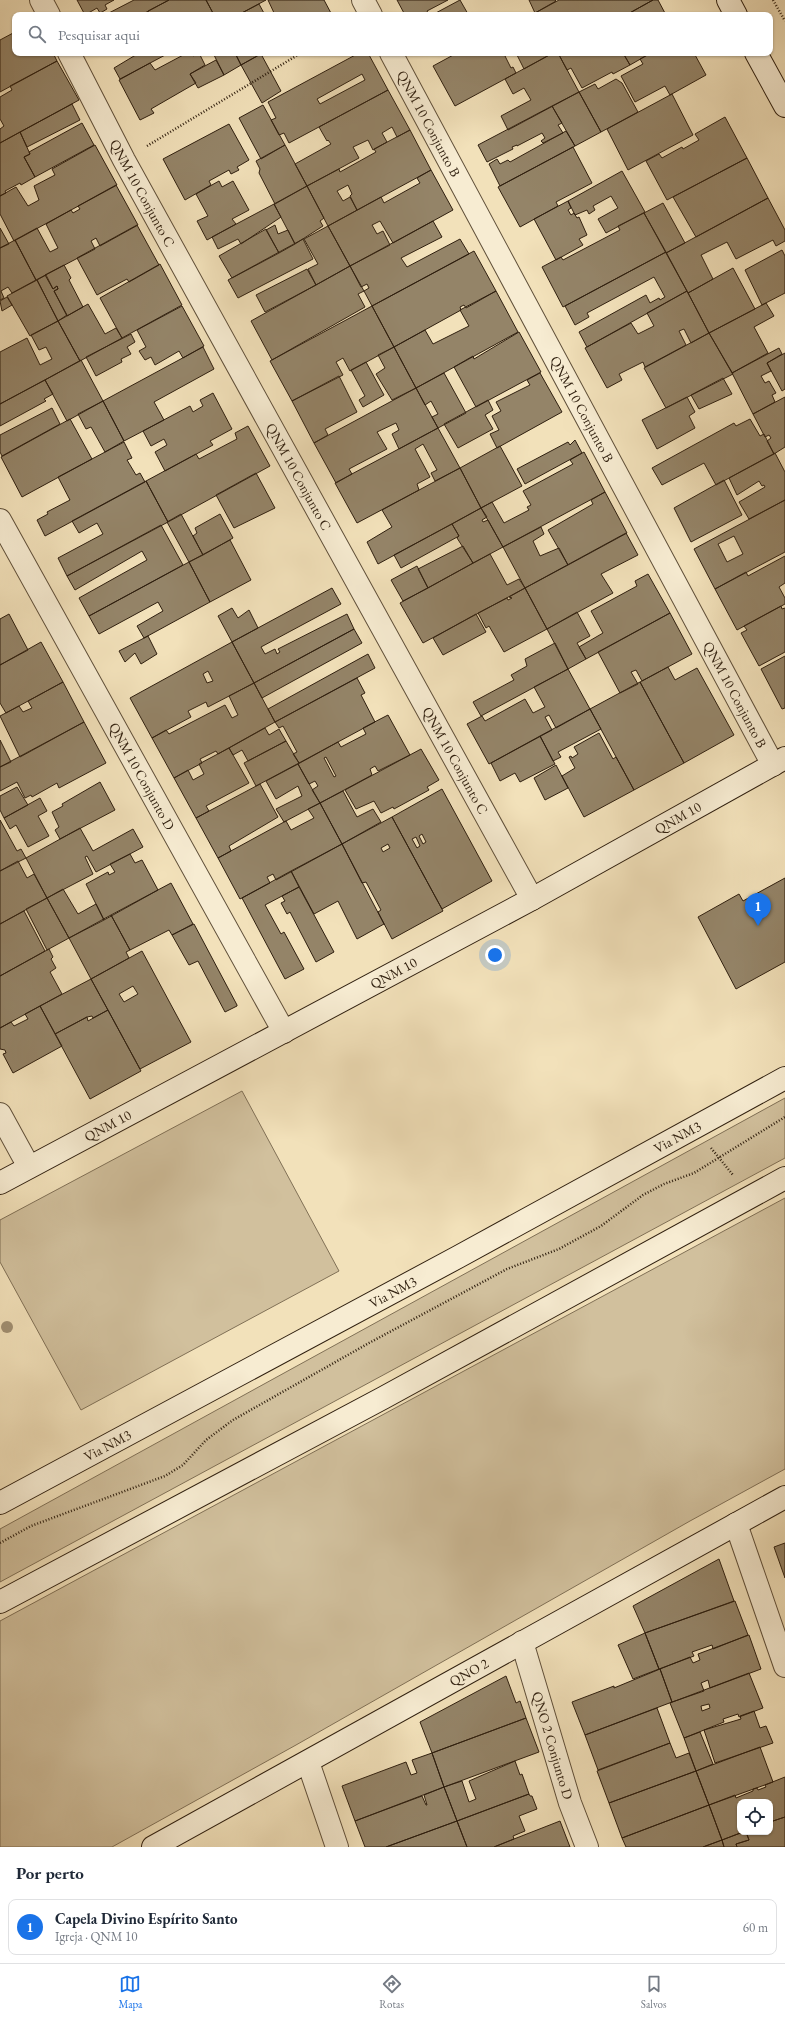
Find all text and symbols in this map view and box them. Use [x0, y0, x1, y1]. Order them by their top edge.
search box [12, 12, 773, 56]
icon: search [26, 23, 48, 45]
text: Pesquisar aqui [58, 25, 140, 44]
street label: QNM 10 Conjunto B [393, 67, 465, 180]
street label: QNM 10 Conjunto C [106, 136, 179, 250]
street label: QNM 10 Conjunto B [546, 353, 618, 465]
street label: QNM 10 Conjunto C [262, 420, 336, 534]
street label: QNM 10 Conjunto B [699, 638, 771, 751]
street label: QNM 10 Conjunto C [419, 703, 492, 817]
street label: QNM 10 Conjunto D [105, 719, 179, 834]
street label: QNM 10 [651, 797, 705, 838]
pin: 1 [745, 893, 771, 926]
your location [485, 945, 505, 965]
street label: QNM 10 [367, 953, 420, 993]
street label: QNM 10 [81, 1106, 134, 1145]
street label: Via NM3 [651, 1117, 705, 1157]
street label: Via NM3 [366, 1272, 420, 1312]
street label: Via NM3 [81, 1425, 135, 1465]
street label: QNO 2 [446, 1654, 492, 1690]
street label: QNO 2 Conjunto D [528, 1689, 578, 1802]
map controls [737, 1799, 773, 1835]
button: locate [737, 1799, 773, 1835]
text: Por perto [16, 1862, 84, 1884]
text: Capela Divino Espírito Santo [55, 1909, 238, 1928]
text: 1 [27, 1919, 33, 1936]
text: 60 m [743, 1919, 768, 1936]
text: Igreja · QNM 10 [55, 1928, 137, 1945]
tab: Mapa [118, 1973, 142, 2011]
tab: Rotas [379, 1973, 404, 2011]
tab: Salvos [641, 1973, 667, 2011]

